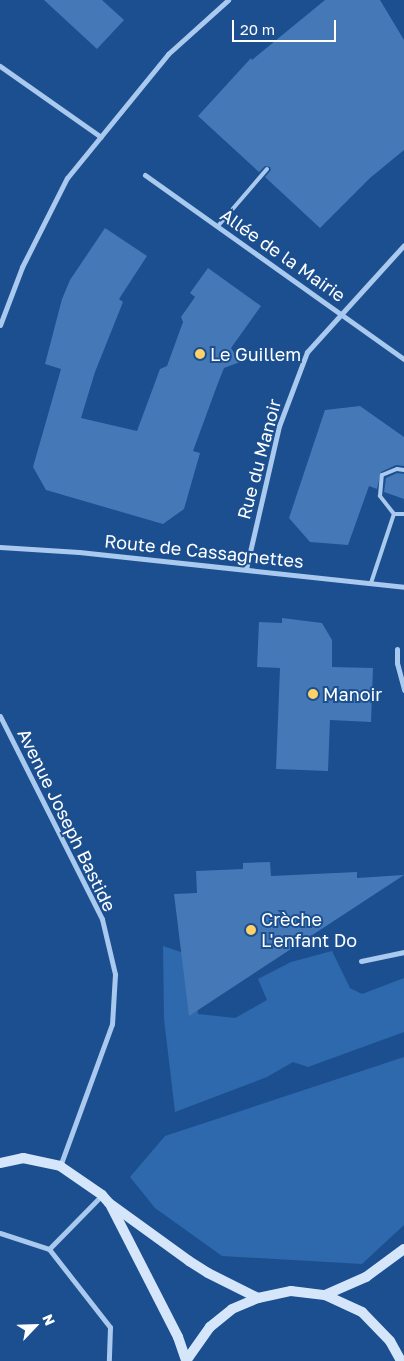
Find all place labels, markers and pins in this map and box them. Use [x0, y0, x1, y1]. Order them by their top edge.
place label: Le Guillem [210, 343, 301, 365]
marker: Le Guillem [194, 348, 206, 360]
place label: Manoir [323, 683, 382, 705]
marker: Manoir [307, 688, 319, 700]
place label: Crèche L'enfant Do [261, 909, 357, 952]
marker: Crèche L'enfant Do [245, 924, 257, 936]

